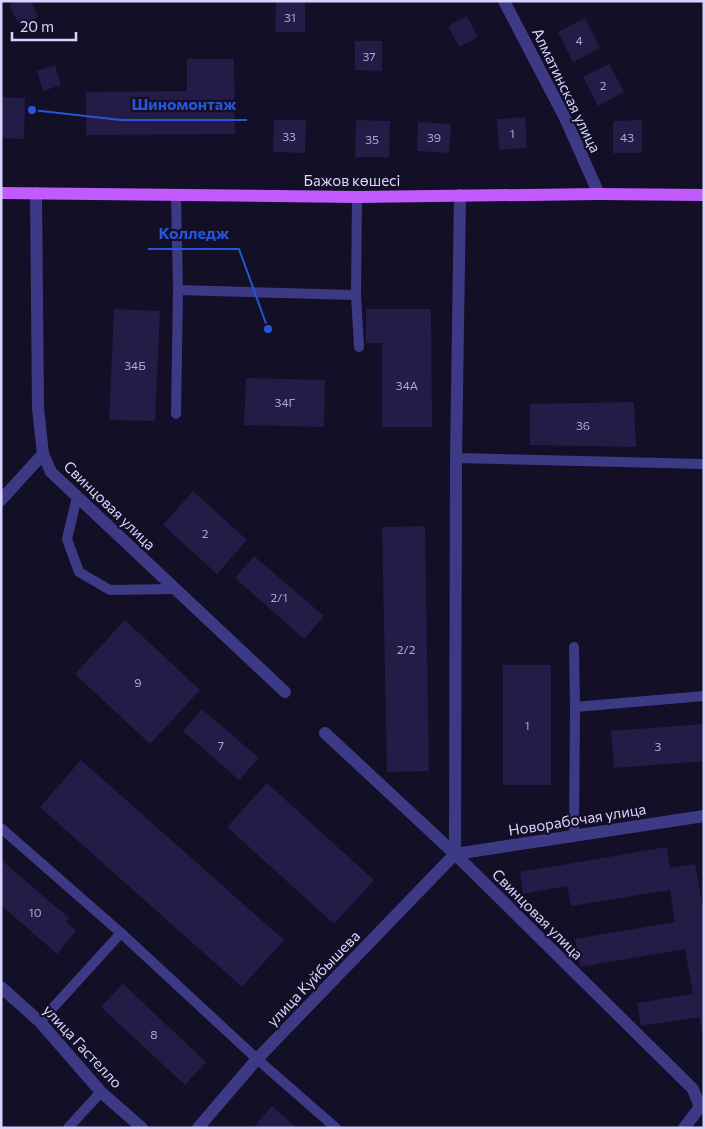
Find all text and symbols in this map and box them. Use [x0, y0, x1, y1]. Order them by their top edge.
scale bar [12, 10, 76, 42]
house number: 31 [284, 10, 296, 24]
text: 20 m [20, 17, 54, 35]
street label: Алматинская улица [529, 25, 605, 155]
house number: 4 [575, 33, 583, 47]
house number: 37 [362, 49, 376, 63]
house number: 2 [600, 78, 607, 92]
callout: Шиномонтаж [121, 89, 247, 120]
text: Шиномонтаж [131, 94, 237, 113]
house number: 1 [509, 126, 515, 140]
house number: 33 [282, 129, 296, 143]
house number: 39 [427, 130, 441, 144]
house number: 43 [620, 130, 634, 144]
house number: 35 [365, 132, 379, 146]
street label: Бажов көшесі [304, 171, 400, 189]
callout: Колледж [148, 218, 239, 249]
text: Колледж [159, 223, 230, 242]
house number: 34Б [124, 358, 146, 372]
house number: 34А [396, 378, 418, 392]
house number: 34Г [275, 395, 296, 409]
house number: 36 [576, 418, 590, 432]
street label: Свинцовая улица [60, 457, 160, 553]
house number: 2 [202, 526, 209, 540]
house number: 2/1 [270, 590, 288, 604]
house number: 2/2 [397, 642, 416, 656]
house number: 9 [134, 675, 142, 689]
house number: 1 [524, 718, 530, 732]
house number: 7 [218, 738, 224, 752]
house number: 3 [655, 739, 662, 753]
street label: Новорабочая улица [507, 799, 647, 839]
street label: Свинцовая улица [489, 865, 587, 963]
house number: 10 [29, 905, 42, 919]
street label: улица Куйбышева [263, 926, 363, 1030]
street label: улица Гастелло [40, 1001, 126, 1091]
house number: 8 [150, 1027, 158, 1041]

